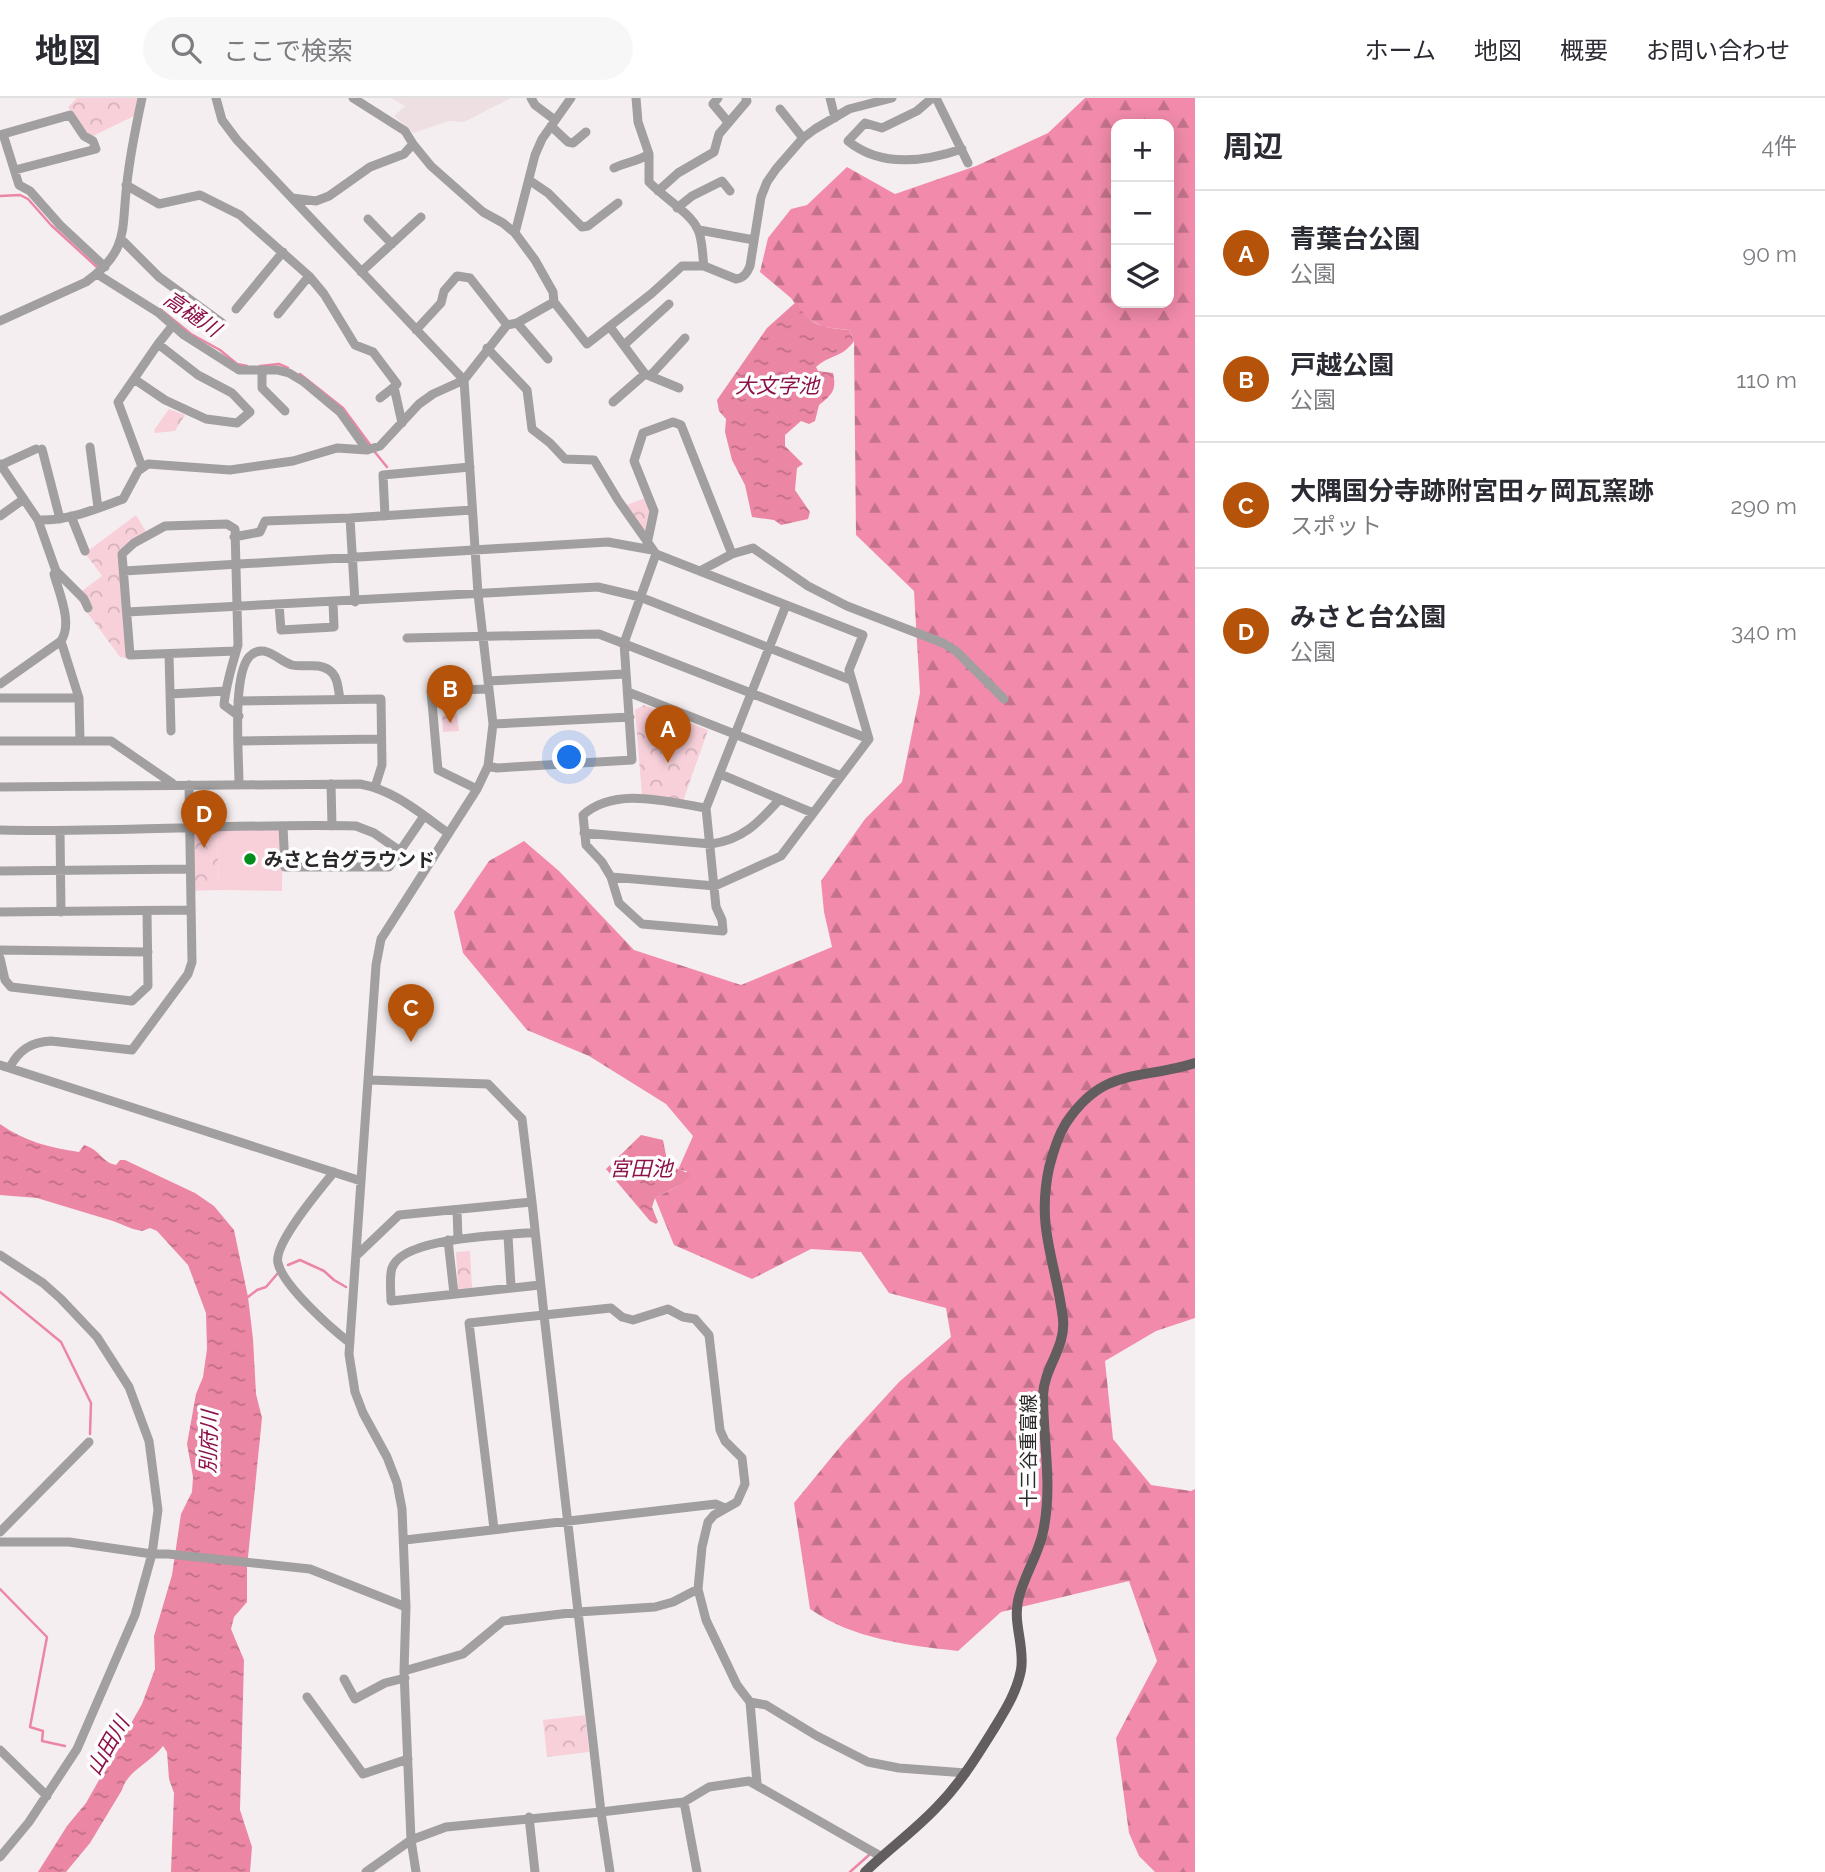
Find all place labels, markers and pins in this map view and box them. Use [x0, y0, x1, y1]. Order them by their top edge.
pin: B [427, 665, 473, 723]
pin: A [645, 705, 691, 763]
pin: D [181, 790, 227, 848]
place label: みさと台グラウンド [264, 848, 435, 870]
marker: みさと台グラウンド [242, 851, 258, 867]
pin: C [388, 984, 434, 1042]

